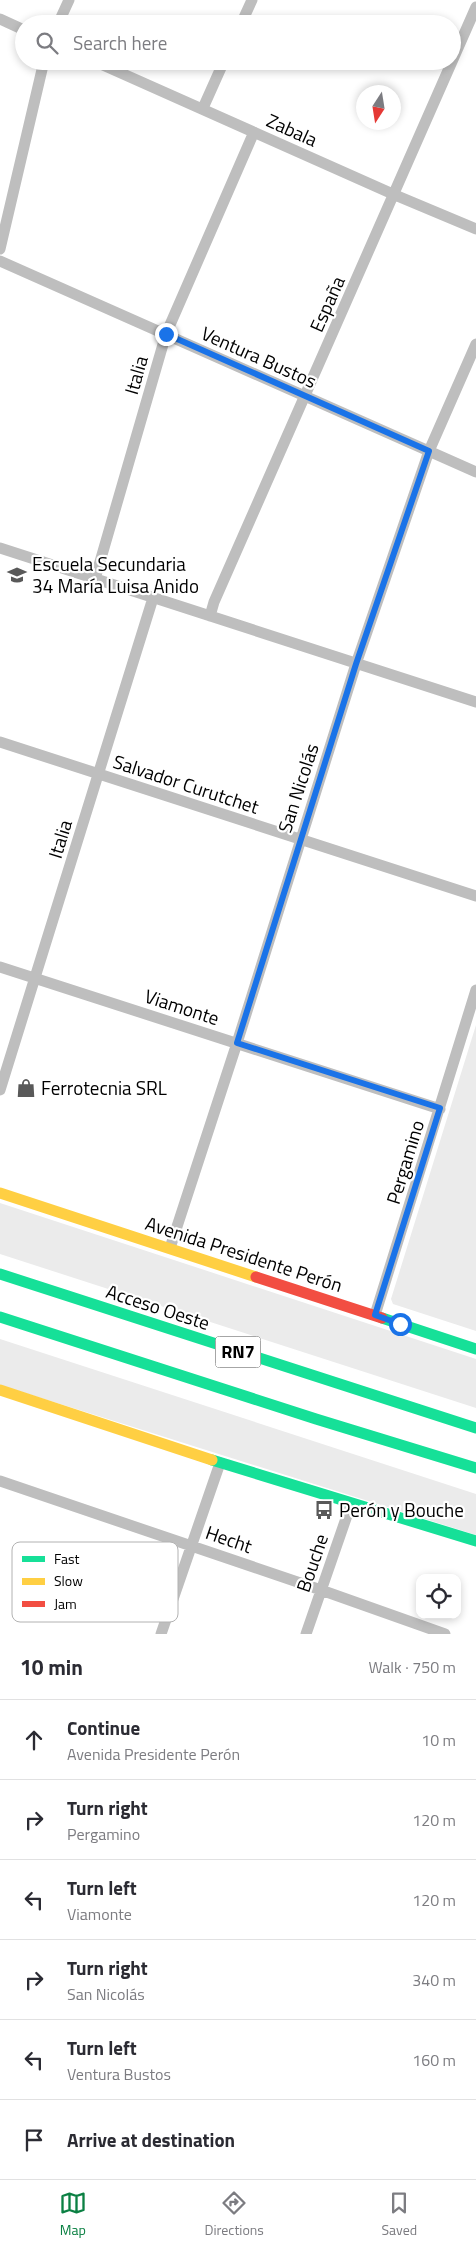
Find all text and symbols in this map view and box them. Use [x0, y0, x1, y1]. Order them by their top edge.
search box [15, 15, 461, 70]
text: Search here [73, 28, 167, 57]
icon: search [33, 29, 61, 57]
north arrow [356, 85, 401, 130]
street label: Zabala [262, 105, 323, 154]
street label: España [301, 271, 352, 336]
street label: Ventura Bustos [197, 318, 322, 395]
route end [155, 323, 178, 346]
street label: Italia [116, 352, 155, 398]
place label: Escuela Secundaria 34 María Luisa Anido [32, 549, 199, 600]
school or university icon: Escuela Secundaria 34 María Luisa Anido [6, 564, 28, 586]
street label: San Nicolás [269, 739, 326, 836]
street label: Salvador Curutchet [109, 746, 263, 821]
street label: Italia [40, 816, 79, 862]
street label: Viamonte [141, 981, 223, 1032]
place label: Ferrotecnia SRL [41, 1073, 167, 1102]
shop icon: Ferrotecnia SRL [15, 1077, 37, 1099]
street label: Pergamino [378, 1116, 431, 1208]
street label: Avenida Presidente Perón [142, 1208, 346, 1299]
street label: Acceso Oeste [103, 1276, 214, 1337]
route start [389, 1313, 412, 1336]
road number: RN7 [216, 1336, 260, 1368]
place label: Perón y Bouche [339, 1495, 464, 1524]
bus stop icon: Perón y Bouche [313, 1499, 335, 1521]
street label: Hecht [202, 1517, 257, 1560]
street label: Bouche [288, 1530, 335, 1596]
legend [12, 1542, 178, 1622]
text: Fast [54, 1548, 79, 1569]
text: Slow [54, 1570, 83, 1591]
map controls [416, 1574, 461, 1619]
button: locate [416, 1574, 461, 1619]
text: Jam [54, 1593, 77, 1614]
text: 10 min [20, 1651, 83, 1683]
text: Walk · 750 m [368, 1655, 456, 1679]
text: Continue [67, 1713, 140, 1742]
icon: ahead [20, 1726, 48, 1754]
text: 10 m [421, 1728, 456, 1752]
text: Avenida Presidente Perón [67, 1742, 240, 1766]
text: Turn right [67, 1793, 148, 1822]
icon: right [20, 1806, 48, 1834]
text: 120 m [412, 1808, 456, 1832]
text: Pergamino [67, 1822, 140, 1846]
text: Turn left [67, 1873, 137, 1902]
icon: left [20, 1886, 48, 1914]
text: 120 m [412, 1888, 456, 1912]
text: Viamonte [67, 1902, 132, 1926]
text: Turn right [67, 1953, 148, 1982]
icon: right [20, 1966, 48, 1994]
text: 340 m [412, 1968, 456, 1992]
text: San Nicolás [67, 1982, 145, 2006]
text: Turn left [67, 2033, 137, 2062]
icon: left [20, 2046, 48, 2074]
text: 160 m [412, 2048, 456, 2072]
text: Ventura Bustos [67, 2062, 171, 2086]
text: Arrive at destination [67, 2125, 235, 2154]
icon: arrive [20, 2126, 48, 2154]
tab: Map [59, 2189, 87, 2240]
tab: Directions [204, 2189, 264, 2240]
tab: Saved [382, 2189, 417, 2240]

